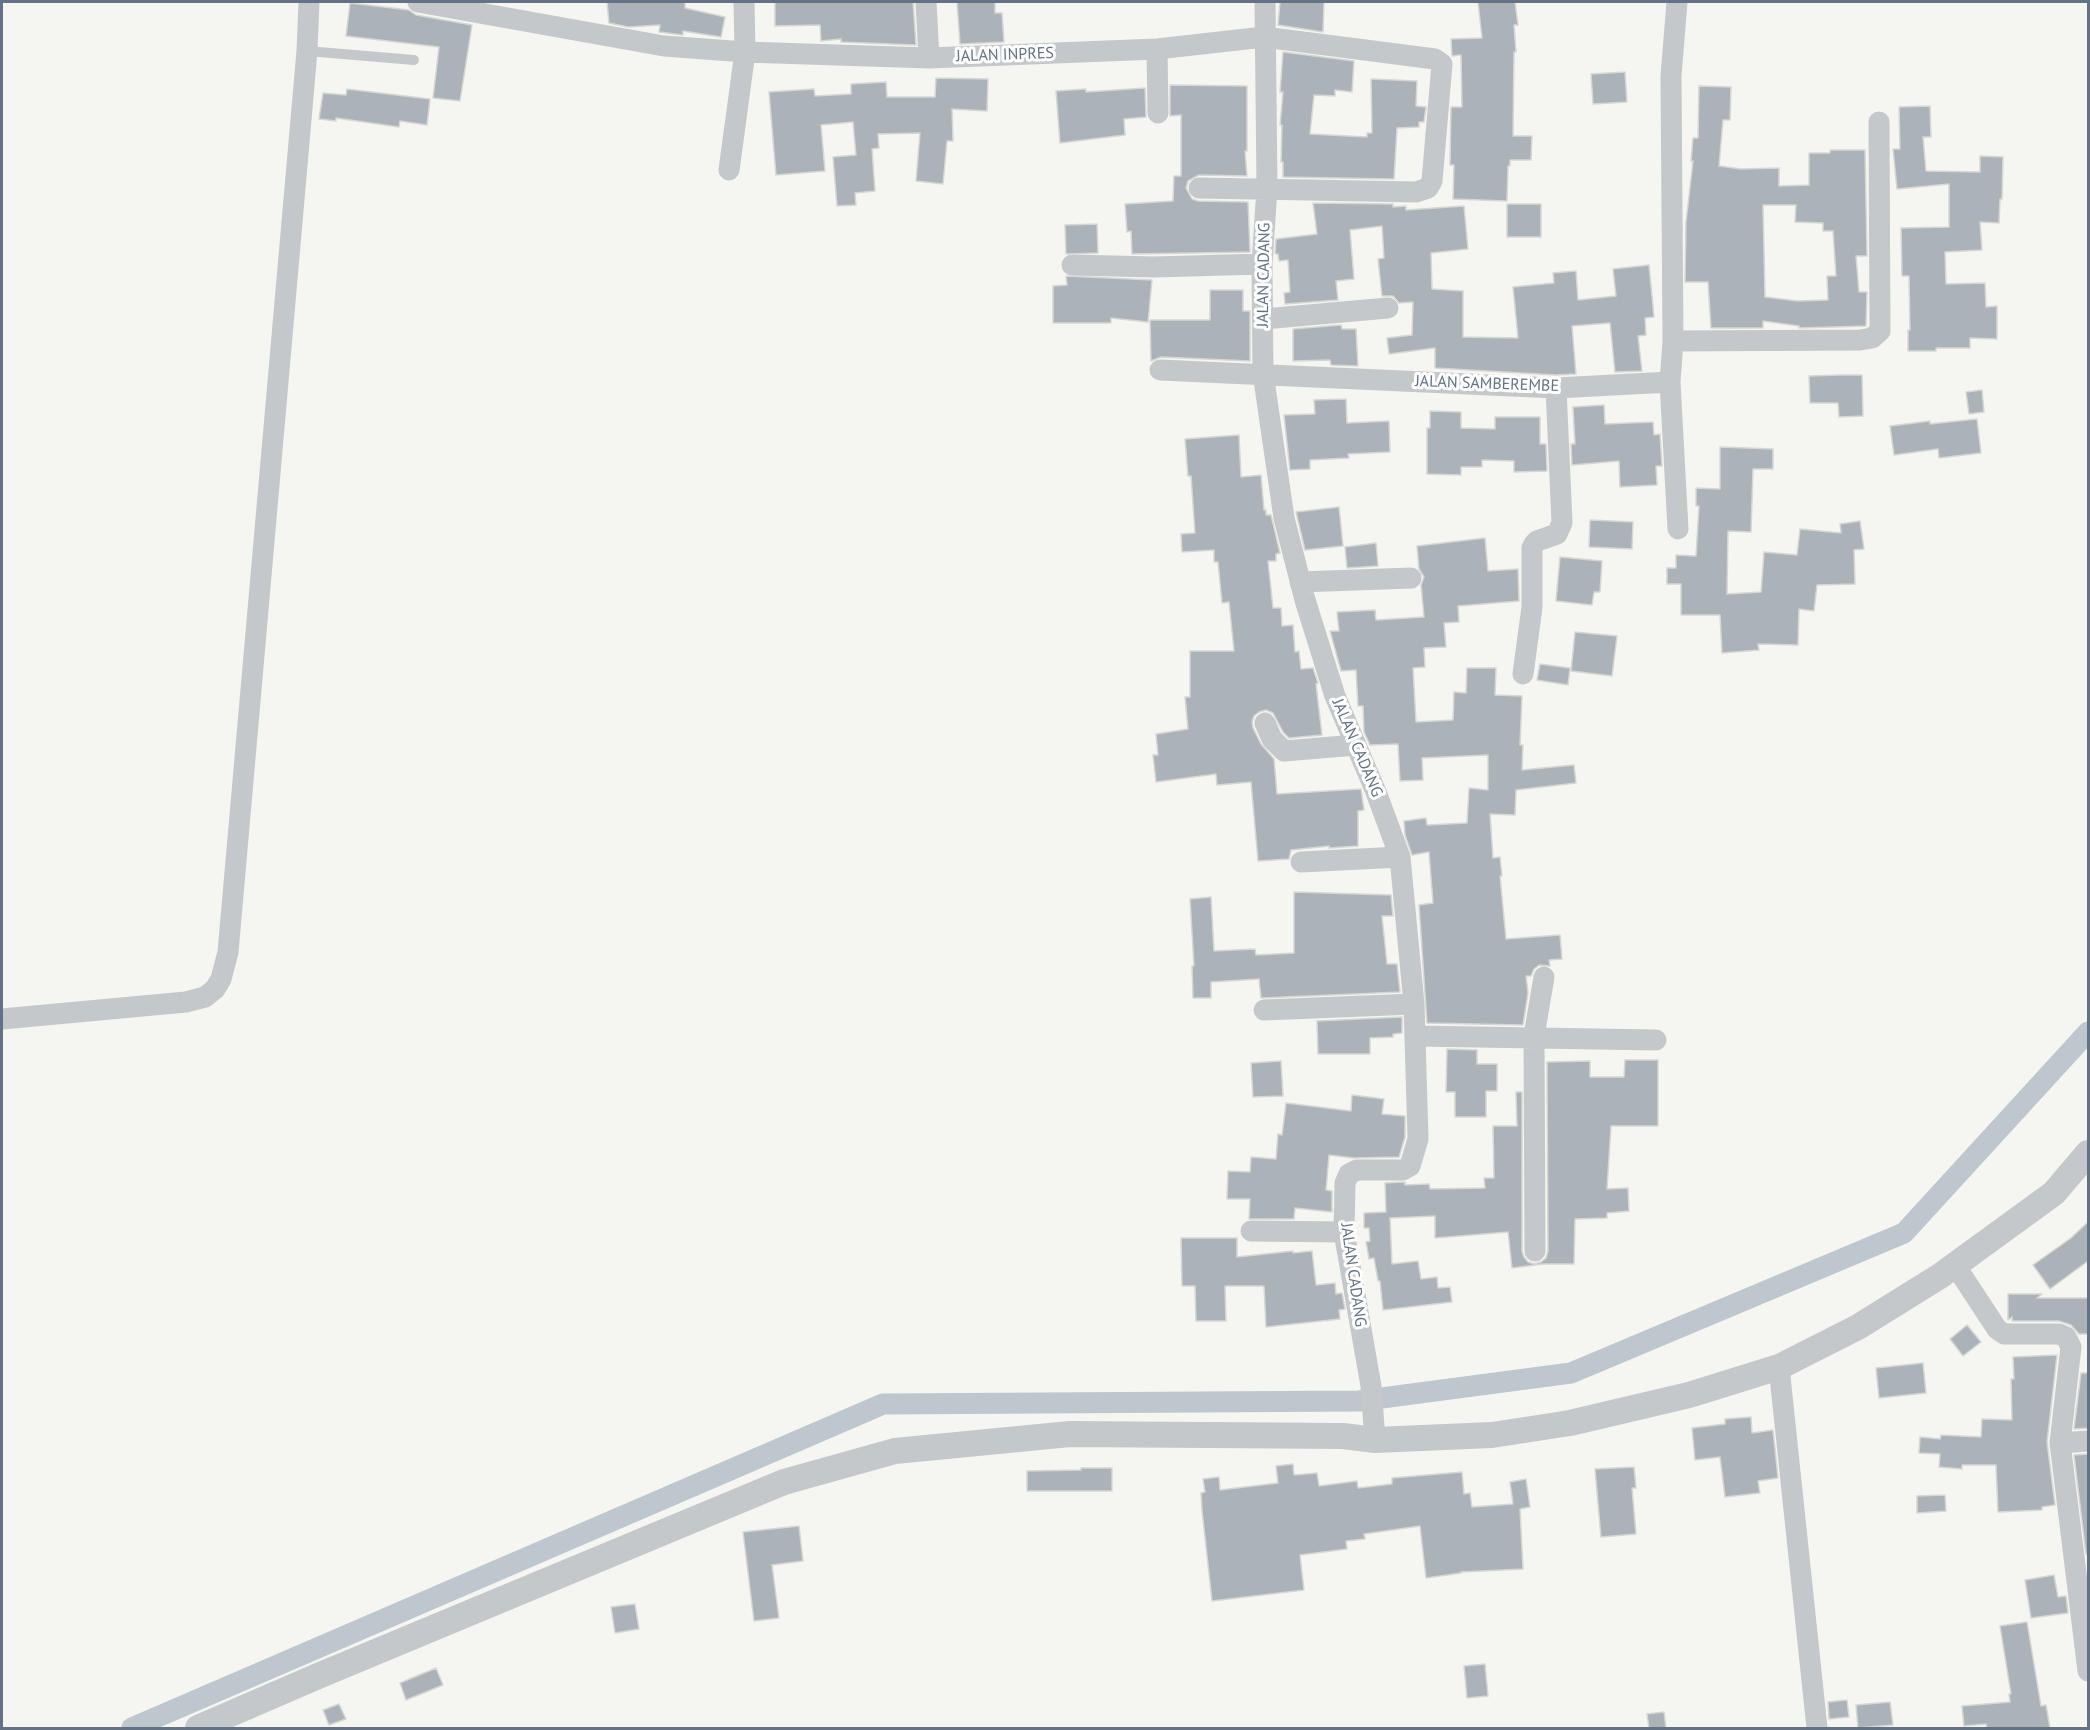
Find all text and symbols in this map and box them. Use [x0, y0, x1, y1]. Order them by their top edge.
street label: JALAN INPRES [956, 44, 1054, 66]
street label: JALAN CADANG [1253, 222, 1275, 328]
street label: JALAN SAMBEREMBE [1415, 372, 1559, 396]
street label: JALAN CADANG [1328, 696, 1386, 800]
street label: JALAN CADANG [1336, 1222, 1370, 1328]

